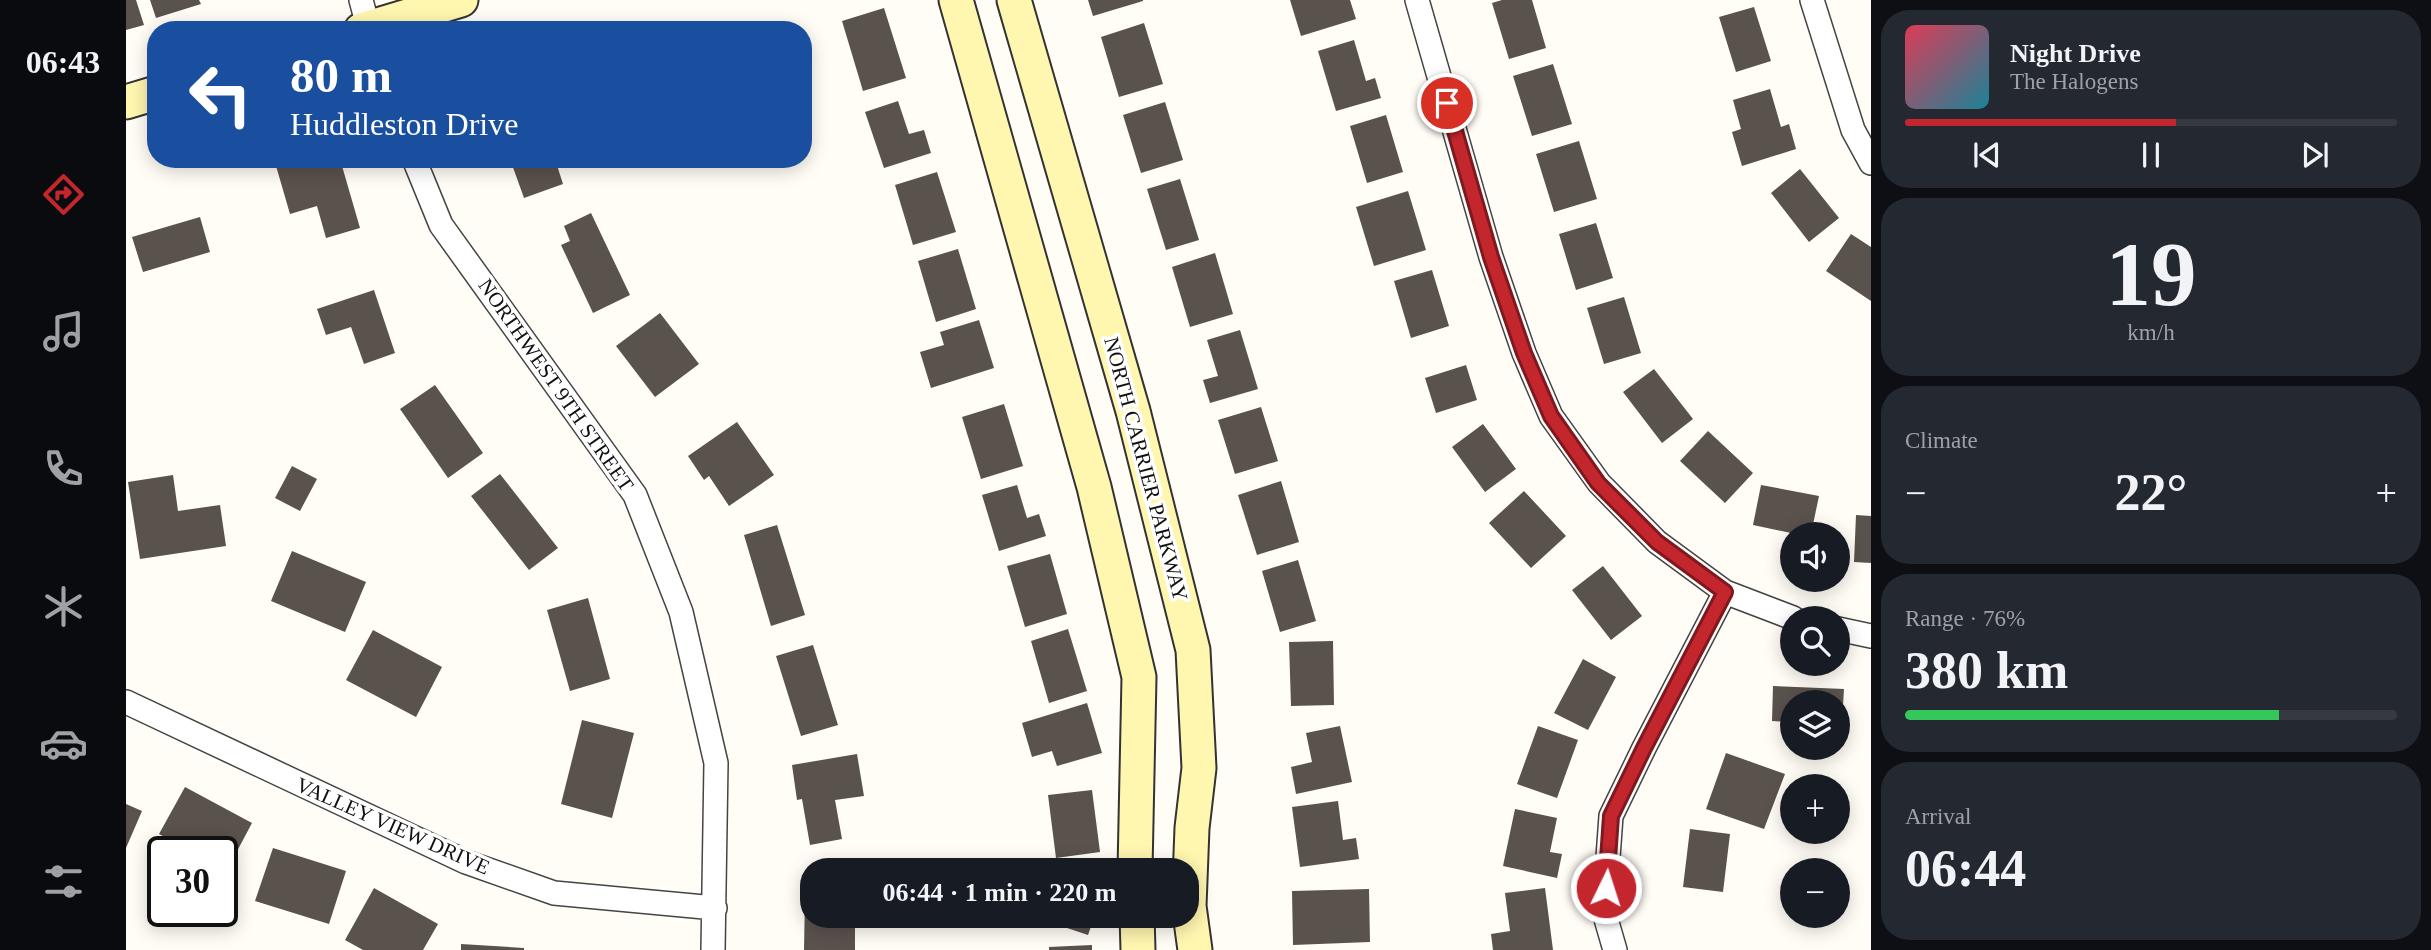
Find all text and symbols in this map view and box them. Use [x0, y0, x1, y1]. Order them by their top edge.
text: Night Drive [2010, 39, 2141, 68]
text: 06:43 [26, 44, 100, 80]
text: 80 m [290, 48, 392, 103]
icon: left [175, 49, 266, 140]
text: The Halogens [2010, 69, 2138, 94]
pin [1417, 73, 1477, 133]
icon: arrive [1428, 84, 1466, 122]
text: Huddleston Drive [290, 106, 518, 142]
icon: previous [1968, 136, 2006, 174]
icon: pause [2132, 136, 2170, 174]
icon: next [2296, 136, 2334, 174]
icon: directions [39, 170, 88, 219]
text: 19 [2106, 224, 2197, 325]
street label: NORTHWEST 9TH STREET [473, 274, 639, 496]
icon: music [39, 307, 88, 356]
text: km/h [2127, 320, 2175, 345]
street label: NORTH CARRIER PARKWAY [1099, 334, 1193, 604]
text: Climate [1905, 428, 1978, 453]
icon: phone [39, 444, 88, 493]
text: 22° [2115, 464, 2187, 521]
text: − [1905, 472, 1926, 514]
text: + [2376, 472, 2397, 514]
map controls [1780, 522, 1850, 928]
button: sound [1780, 522, 1850, 592]
icon: climate [39, 582, 88, 631]
button: search [1780, 606, 1850, 676]
text: Range · 76% [1905, 606, 2025, 631]
text: 380 km [1905, 642, 2068, 699]
button: layers [1780, 690, 1850, 760]
icon: car [39, 719, 88, 768]
street label: VALLEY VIEW DRIVE [293, 772, 493, 880]
button: + [1780, 774, 1850, 844]
text: Arrival [1905, 804, 1971, 829]
speed limit sign: 30 [147, 836, 238, 927]
text: 06:44 [1905, 840, 2026, 897]
position arrow [1569, 851, 1643, 925]
icon: filters [39, 857, 88, 906]
button: − [1780, 858, 1850, 928]
text: 06:44 · 1 min · 220 m [883, 878, 1117, 907]

